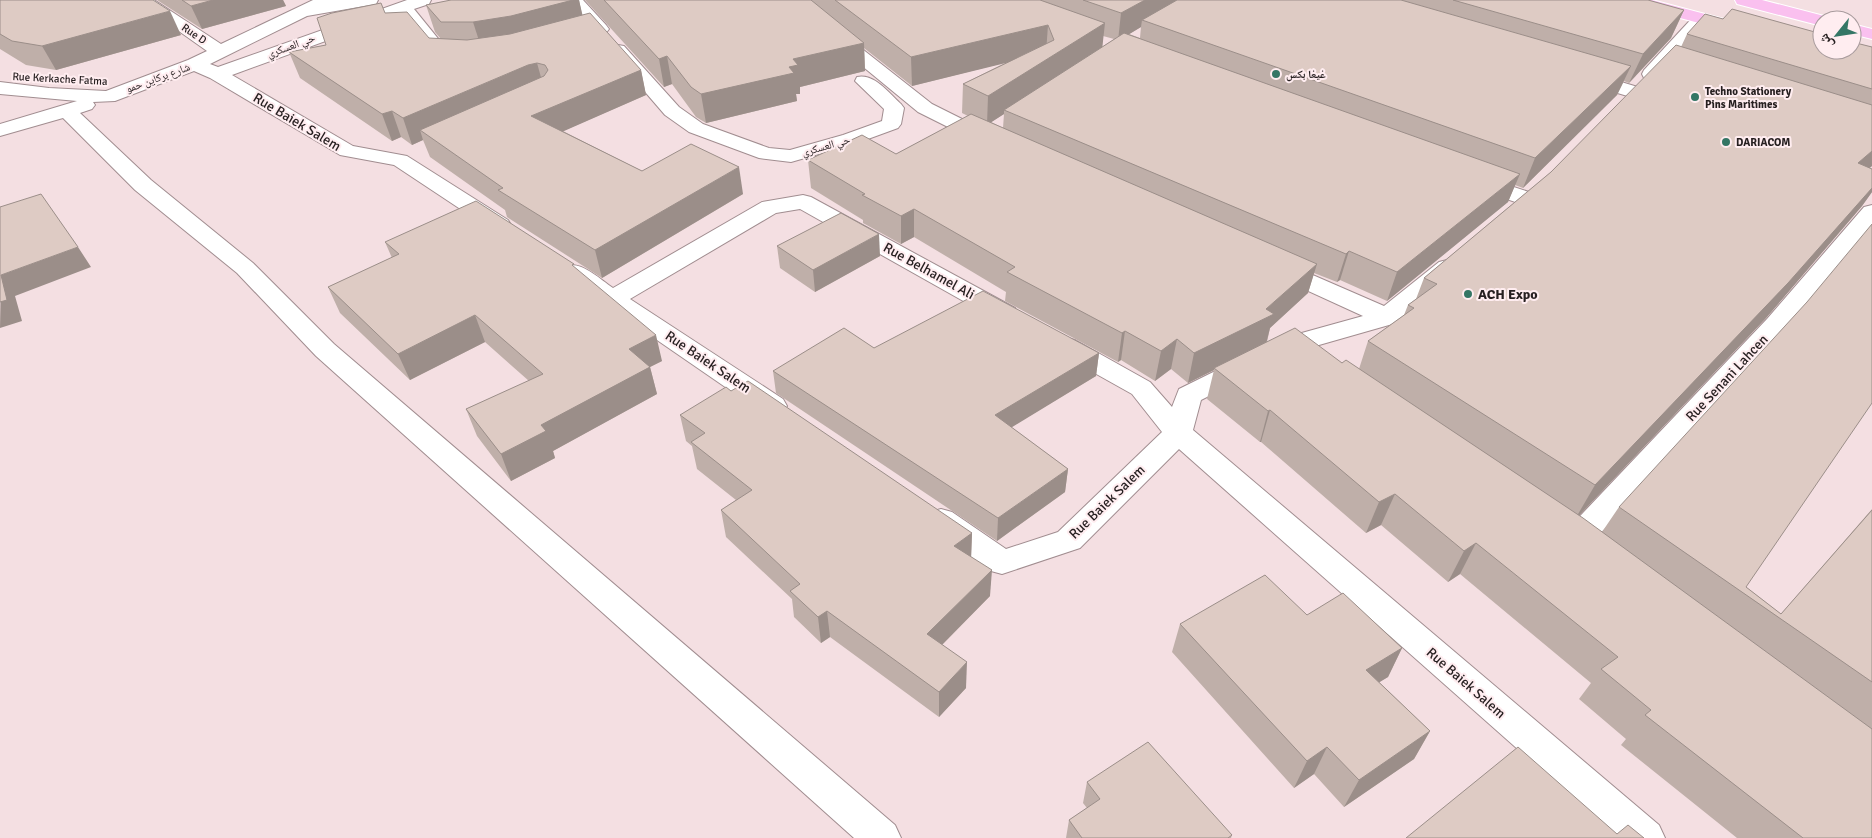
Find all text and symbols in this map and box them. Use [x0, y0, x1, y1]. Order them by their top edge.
north arrow [1812, 10, 1862, 60]
street label: Rue D [179, 21, 209, 47]
text: ش [1815, 30, 1837, 52]
street label: حي العسكري [265, 31, 317, 62]
street label: شارع بركاين حمو [124, 60, 192, 96]
marker: غيغا بكس [1270, 68, 1282, 80]
place label: غيغا بكس [1286, 68, 1326, 82]
street label: Rue Kerkache Fatma [12, 70, 108, 88]
place label: Techno Stationery Pins Maritimes [1705, 85, 1792, 111]
street label: Rue Baiek Salem [250, 89, 344, 155]
marker: Techno Stationery Pins Maritimes [1689, 91, 1701, 103]
street label: حي العسكري [800, 133, 852, 161]
marker: DARIACOM [1720, 136, 1732, 148]
place label: DARIACOM [1736, 136, 1791, 149]
street label: Rue Belhamel Ali [880, 239, 978, 303]
place label: ACH Expo [1478, 286, 1538, 303]
marker: ACH Expo [1462, 288, 1474, 300]
street label: Rue Baiek Salem [662, 327, 754, 397]
street label: Rue Senani Lahcen [1682, 331, 1772, 425]
street label: Rue Baiek Salem [1065, 461, 1149, 543]
street label: Rue Baiek Salem [1423, 644, 1509, 722]

